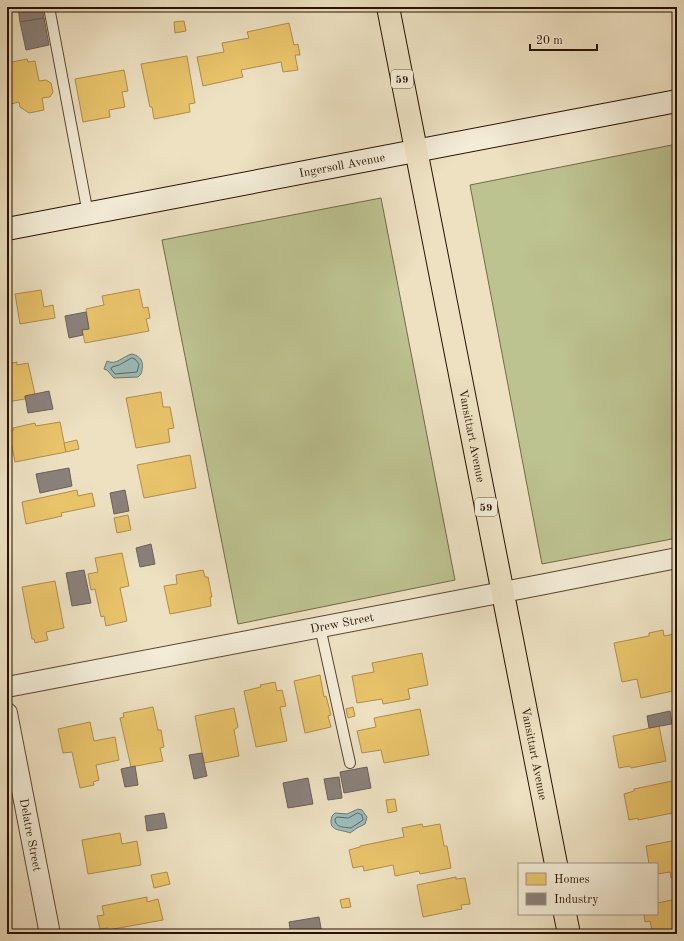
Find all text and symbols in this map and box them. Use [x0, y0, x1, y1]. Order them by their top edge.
scale bar [530, 26, 597, 52]
text: 20 m [536, 35, 563, 47]
road number: 59 [391, 70, 413, 88]
street label: Ingersoll Avenue [298, 152, 387, 180]
street label: Vansittart Avenue [456, 389, 486, 484]
road number: 59 [475, 498, 497, 516]
street label: Drew Street [309, 612, 375, 636]
street label: Vansittart Avenue [518, 707, 548, 802]
street label: Delatre Street [17, 797, 43, 872]
legend [518, 863, 658, 915]
text: Homes [554, 874, 590, 886]
text: Industry [554, 894, 599, 906]

